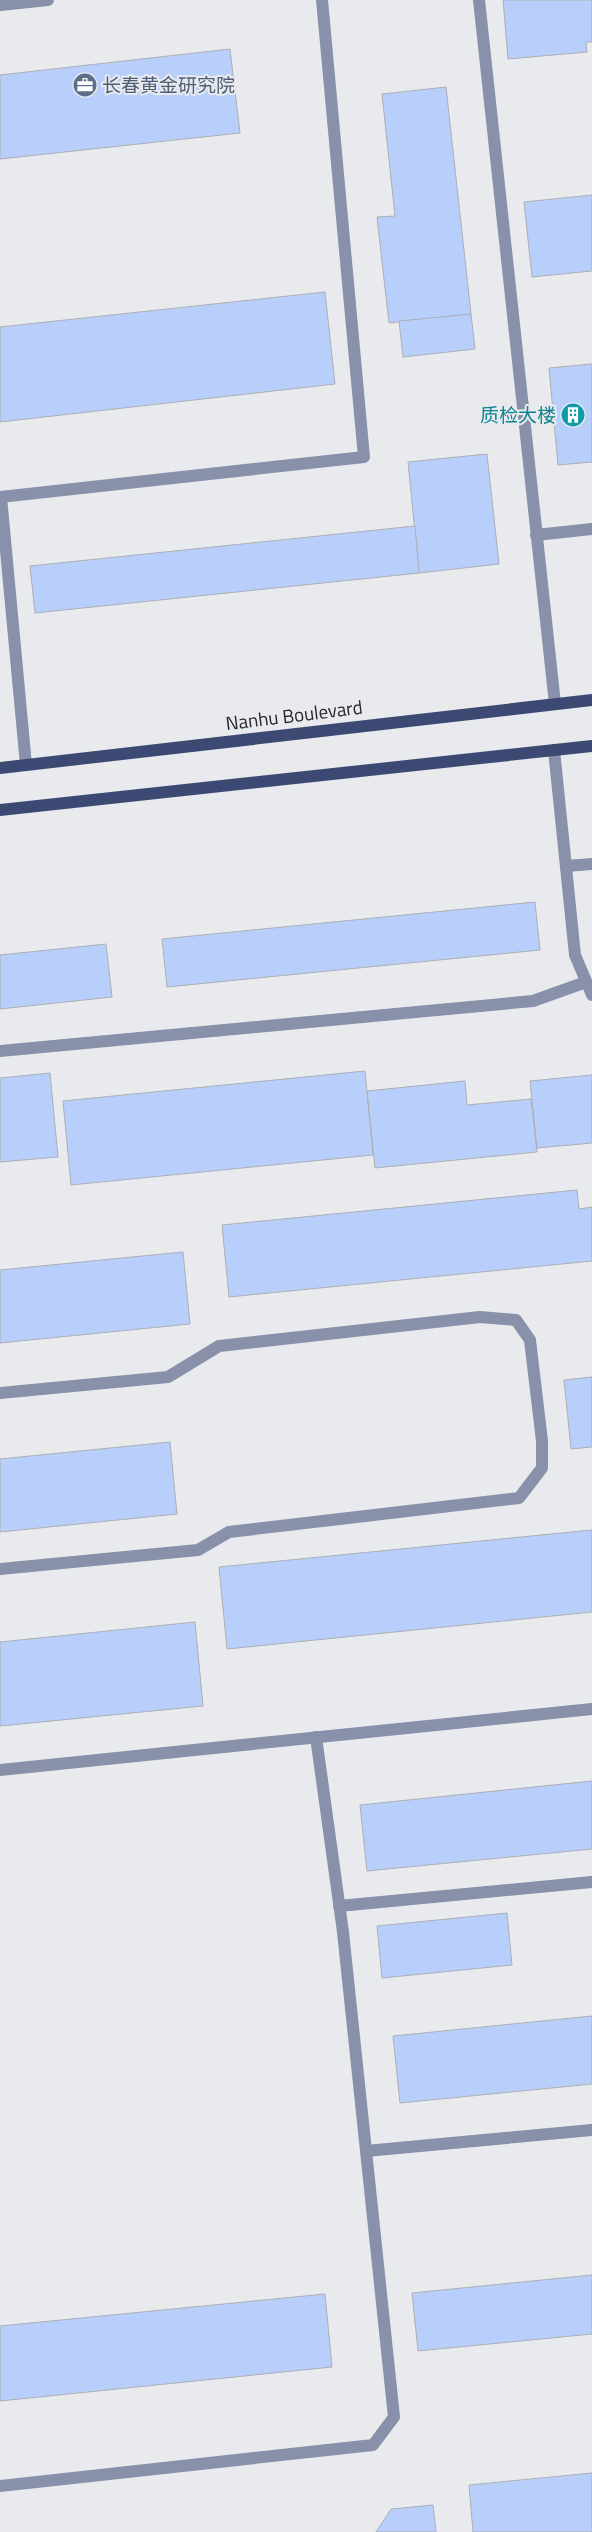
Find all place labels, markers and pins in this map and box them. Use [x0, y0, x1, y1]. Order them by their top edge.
place label: 长春黄金研究院 [102, 70, 235, 99]
office icon: 长春黄金研究院 [72, 72, 98, 98]
place label: 质检大楼 [480, 400, 556, 429]
building icon: 质检大楼 [560, 402, 586, 428]

